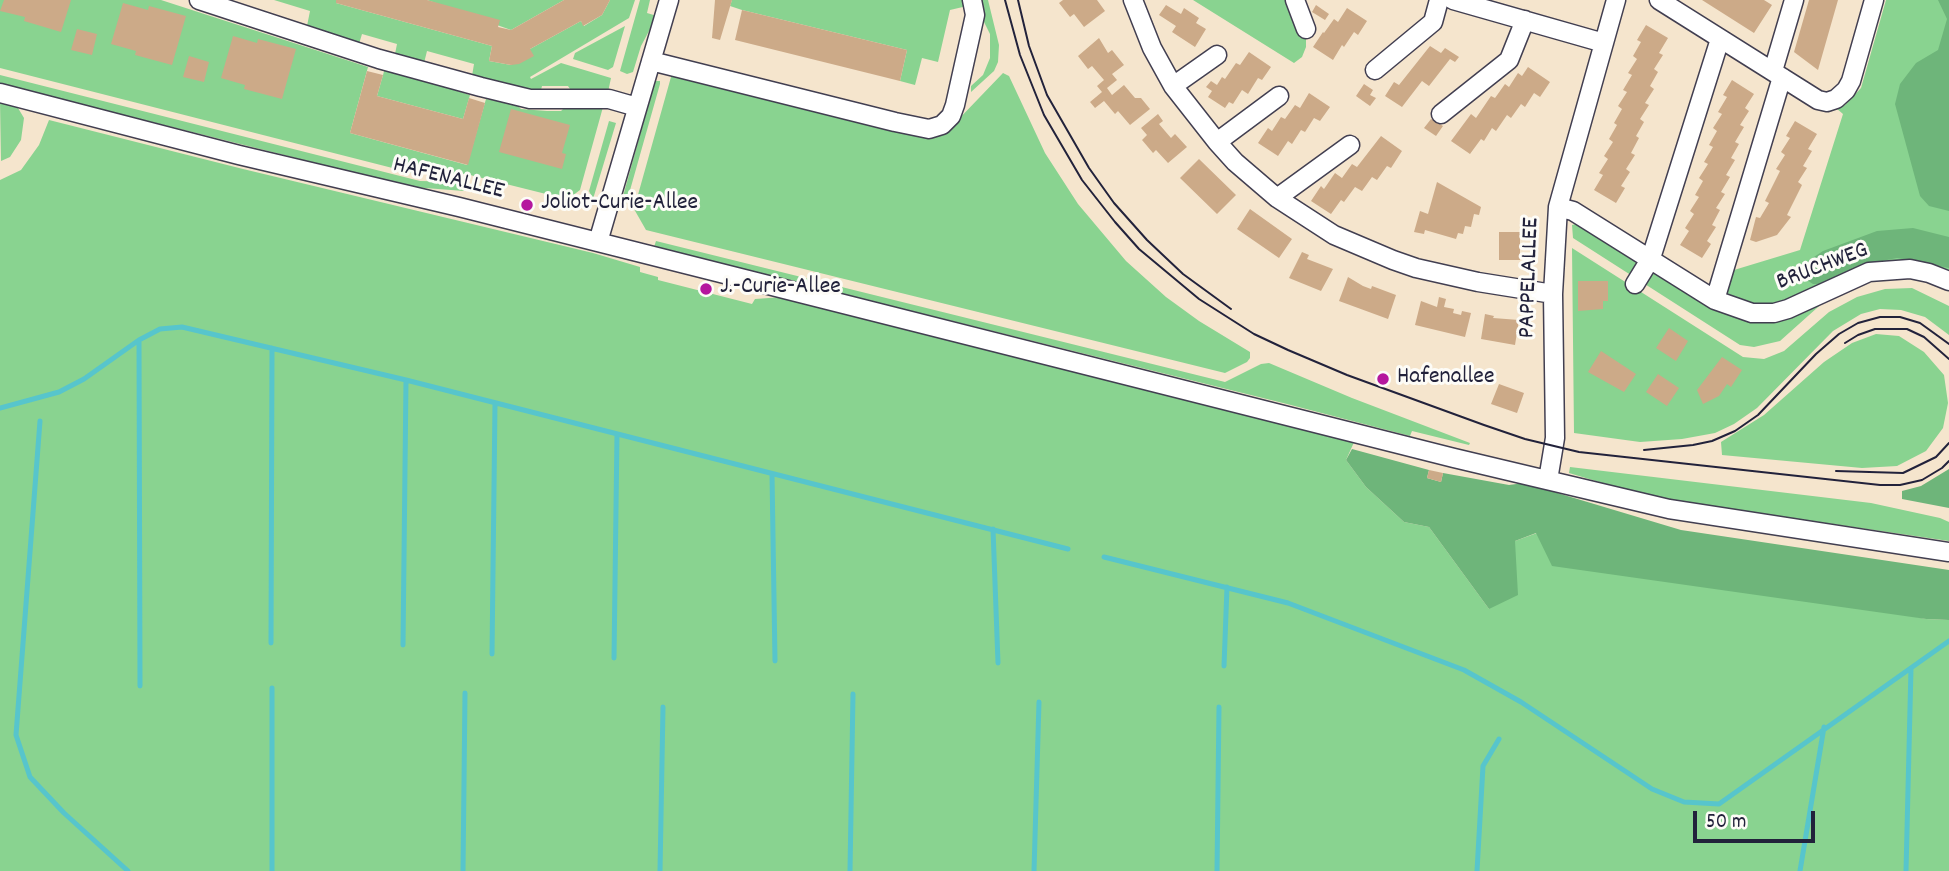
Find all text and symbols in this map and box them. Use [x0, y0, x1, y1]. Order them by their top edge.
street label: HAFENALLEE [390, 152, 506, 208]
place label: Joliot-Curie-Allee [541, 191, 698, 219]
marker: Joliot-Curie-Allee [519, 197, 535, 213]
street label: PAPPELALLEE [1514, 217, 1548, 339]
street label: BRUCHWEG [1773, 237, 1873, 299]
place label: J.-Curie-Allee [720, 275, 841, 303]
marker: J.-Curie-Allee [698, 281, 714, 297]
place label: Hafenallee [1397, 365, 1494, 393]
marker: Hafenallee [1375, 371, 1391, 387]
scale bar [1697, 798, 1820, 842]
text: 50 m [1706, 808, 1746, 838]

